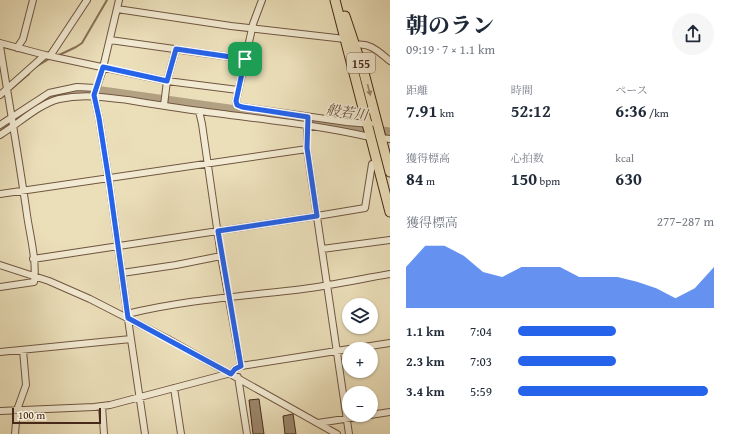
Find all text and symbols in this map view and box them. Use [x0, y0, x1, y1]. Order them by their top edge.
text: 朝のラン [406, 9, 494, 41]
button: share [672, 13, 714, 55]
text: 09:19 · 7 × 1.1 km [406, 40, 495, 59]
pin [228, 42, 262, 76]
icon: arrive [234, 48, 256, 70]
road number: 155 [347, 53, 375, 73]
text: 距離 [406, 82, 428, 98]
text: 時間 [511, 82, 533, 98]
text: ペース [615, 82, 648, 98]
one-way arrow [366, 84, 372, 97]
text: 7.91 [406, 98, 437, 123]
text: 52:12 [511, 98, 551, 123]
text: 6:36 [615, 98, 647, 123]
water label: 般若川 [325, 99, 371, 125]
text: km [437, 105, 454, 121]
text: /km [647, 105, 669, 121]
text: 獲得標高 [406, 150, 450, 166]
text: 心拍数 [511, 150, 544, 166]
text: kcal [615, 150, 634, 166]
text: 84 [406, 166, 424, 191]
text: 150 [511, 166, 537, 191]
text: 630 [615, 166, 642, 191]
text: m [424, 173, 435, 189]
text: bpm [537, 173, 560, 189]
text: 277–287 m [657, 212, 714, 231]
text: 獲得標高 [406, 213, 458, 232]
map controls [342, 298, 378, 422]
button: layers [342, 298, 378, 334]
text: 1.1 km [406, 322, 445, 341]
text: 7:04 [470, 322, 492, 341]
button: + [342, 342, 378, 378]
text: 2.3 km [406, 352, 445, 371]
text: 7:03 [470, 352, 492, 371]
text: 3.4 km [406, 382, 445, 401]
text: 5:59 [470, 382, 492, 401]
button: − [342, 386, 378, 422]
scale bar [12, 406, 101, 425]
text: 100 m [18, 407, 45, 423]

